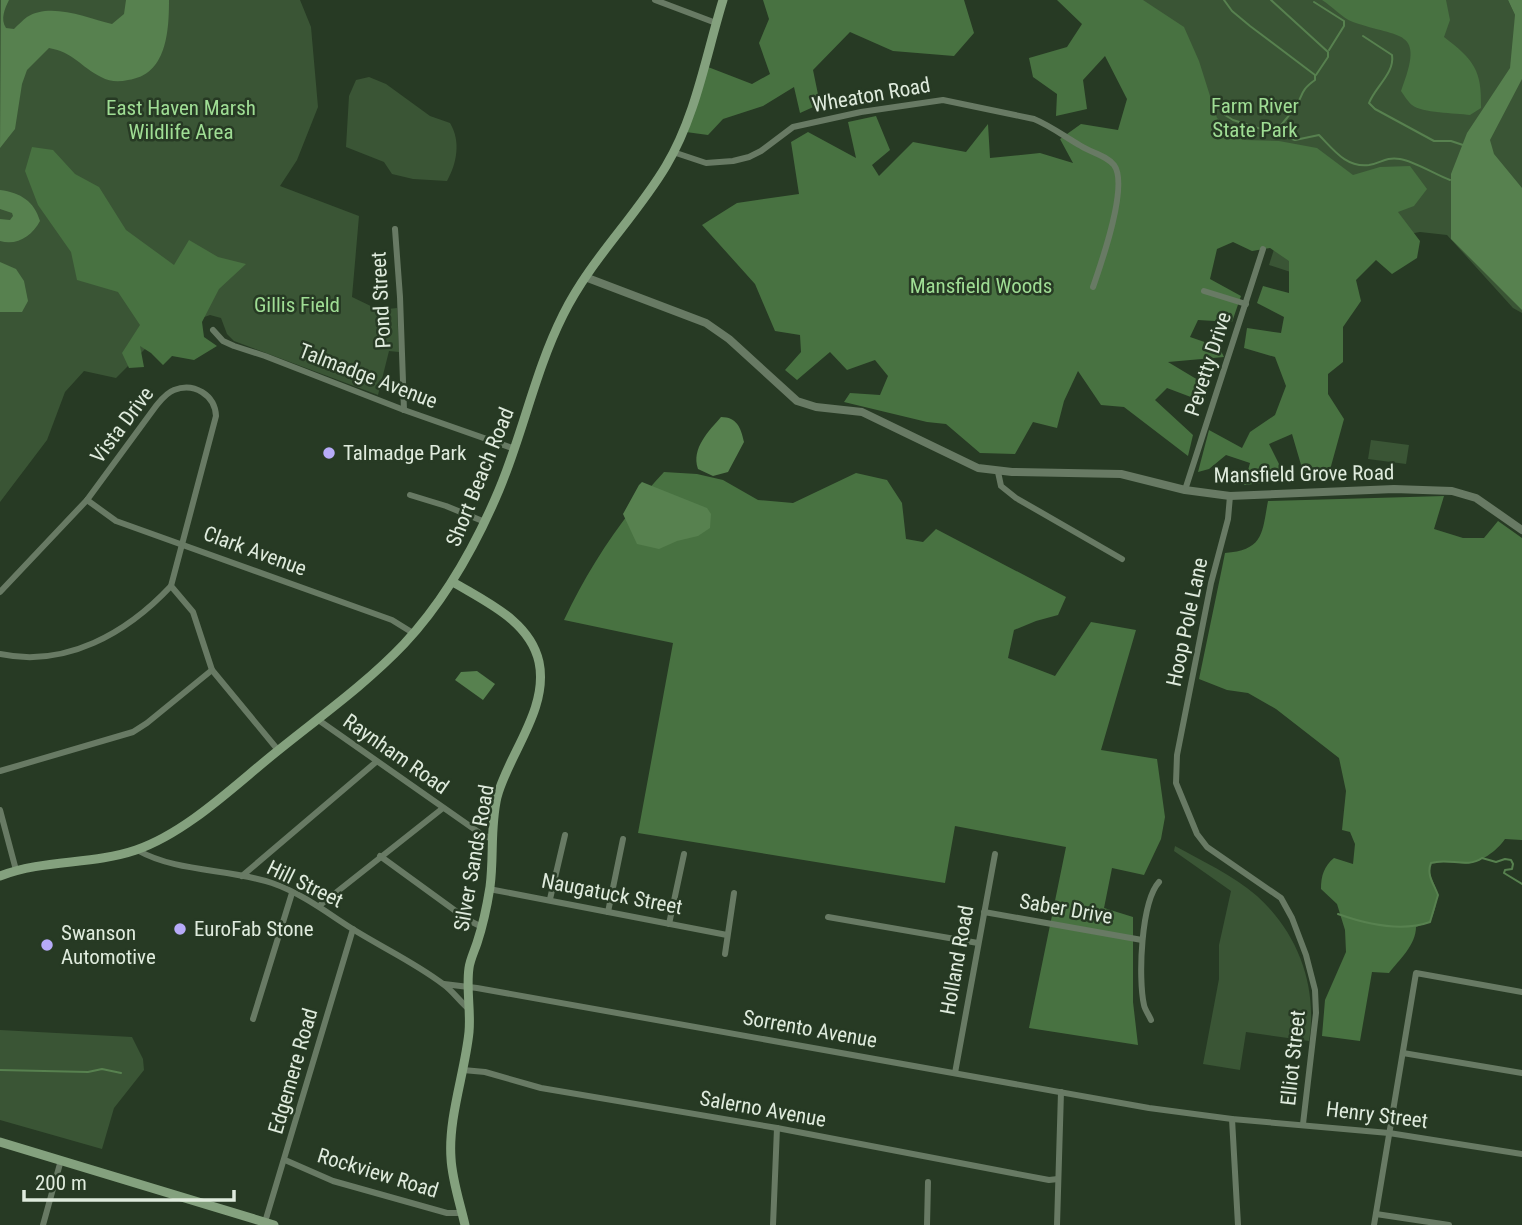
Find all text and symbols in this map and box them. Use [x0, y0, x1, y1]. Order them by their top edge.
street label: Wheaton Road [810, 73, 932, 117]
park label: Farm River State Park [1211, 94, 1299, 142]
park label: East Haven Marsh Wildlife Area [106, 96, 256, 144]
street label: Pond Street [366, 251, 396, 349]
park label: Mansfield Woods [910, 274, 1052, 298]
park label: Gillis Field [254, 293, 340, 317]
street label: Pevetty Drive [1180, 309, 1236, 419]
street label: Talmadge Avenue [295, 339, 441, 413]
street label: Vista Drive [86, 382, 159, 468]
street label: Short Beach Road [441, 404, 519, 550]
place label: Talmadge Park [343, 441, 467, 465]
marker: Talmadge Park [321, 445, 337, 461]
street label: Mansfield Grove Road [1214, 460, 1394, 488]
street label: Clark Avenue [200, 521, 310, 581]
street label: Hoop Pole Lane [1162, 555, 1212, 689]
street label: Raynham Road [339, 709, 453, 799]
street label: Silver Sands Road [449, 783, 499, 933]
street label: Hill Street [263, 855, 347, 913]
street label: Naugatuck Street [539, 869, 685, 919]
street label: Saber Drive [1017, 889, 1115, 929]
street label: Holland Road [936, 903, 978, 1017]
place label: EuroFab Stone [194, 917, 314, 941]
place label: Swanson Automotive [61, 921, 156, 969]
marker: EuroFab Stone [172, 921, 188, 937]
marker: Swanson Automotive [39, 937, 55, 953]
street label: Edgemere Road [264, 1005, 322, 1137]
street label: Sorrento Avenue [741, 1005, 879, 1053]
street label: Elliot Street [1276, 1009, 1310, 1107]
street label: Salerno Avenue [698, 1086, 828, 1132]
street label: Henry Street [1325, 1097, 1429, 1133]
street label: Rockview Road [315, 1143, 441, 1203]
scale bar [24, 1158, 234, 1202]
text: 200 m [35, 1171, 87, 1195]

